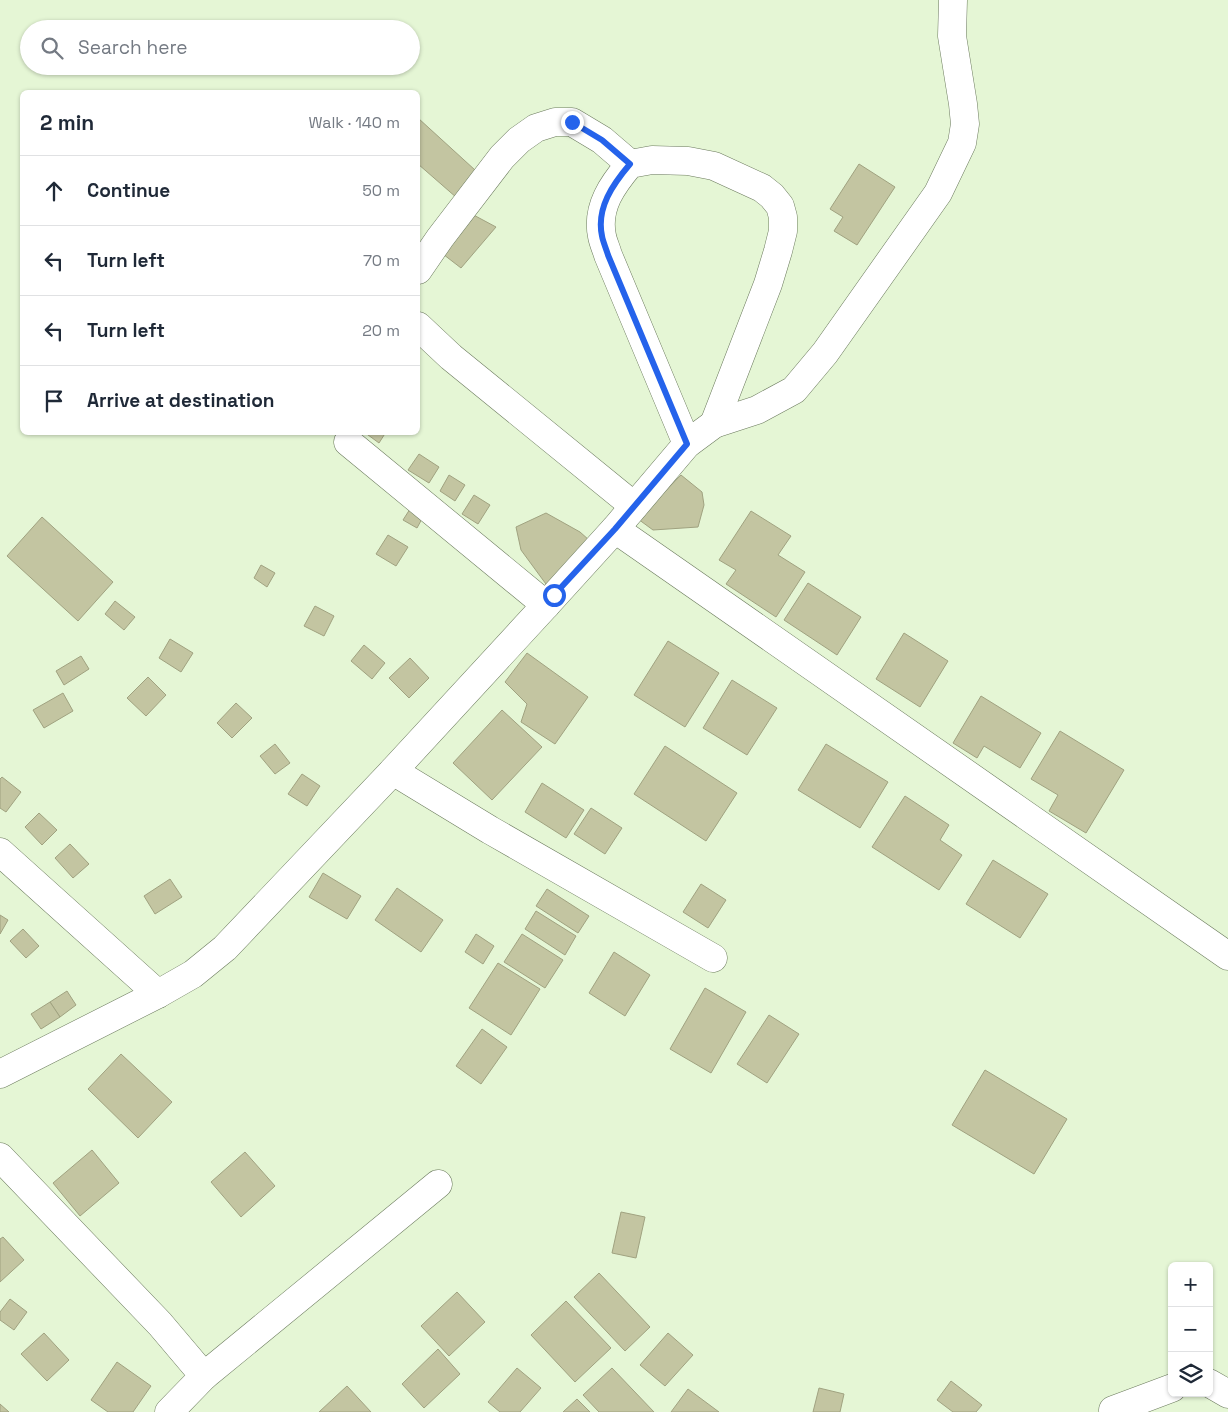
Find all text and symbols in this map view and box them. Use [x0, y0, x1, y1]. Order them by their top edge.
search box [20, 20, 420, 75]
icon: search [38, 34, 66, 62]
text: Search here [78, 35, 188, 60]
text: 2 min [40, 109, 94, 136]
route end [561, 111, 584, 134]
text: Walk · 140 m [308, 112, 400, 133]
icon: ahead [40, 177, 68, 205]
text: Continue [87, 178, 170, 203]
text: 50 m [362, 180, 400, 201]
icon: left [40, 247, 68, 275]
text: Turn left [87, 248, 165, 273]
text: 70 m [363, 250, 400, 271]
icon: left [40, 317, 68, 345]
text: Turn left [87, 318, 165, 343]
text: 20 m [362, 320, 400, 341]
icon: arrive [40, 387, 68, 415]
text: Arrive at destination [87, 388, 275, 413]
route start [543, 584, 566, 607]
map controls [1168, 1262, 1213, 1397]
button: + [1168, 1262, 1213, 1307]
button: − [1168, 1307, 1213, 1352]
button: layers [1168, 1352, 1213, 1397]

